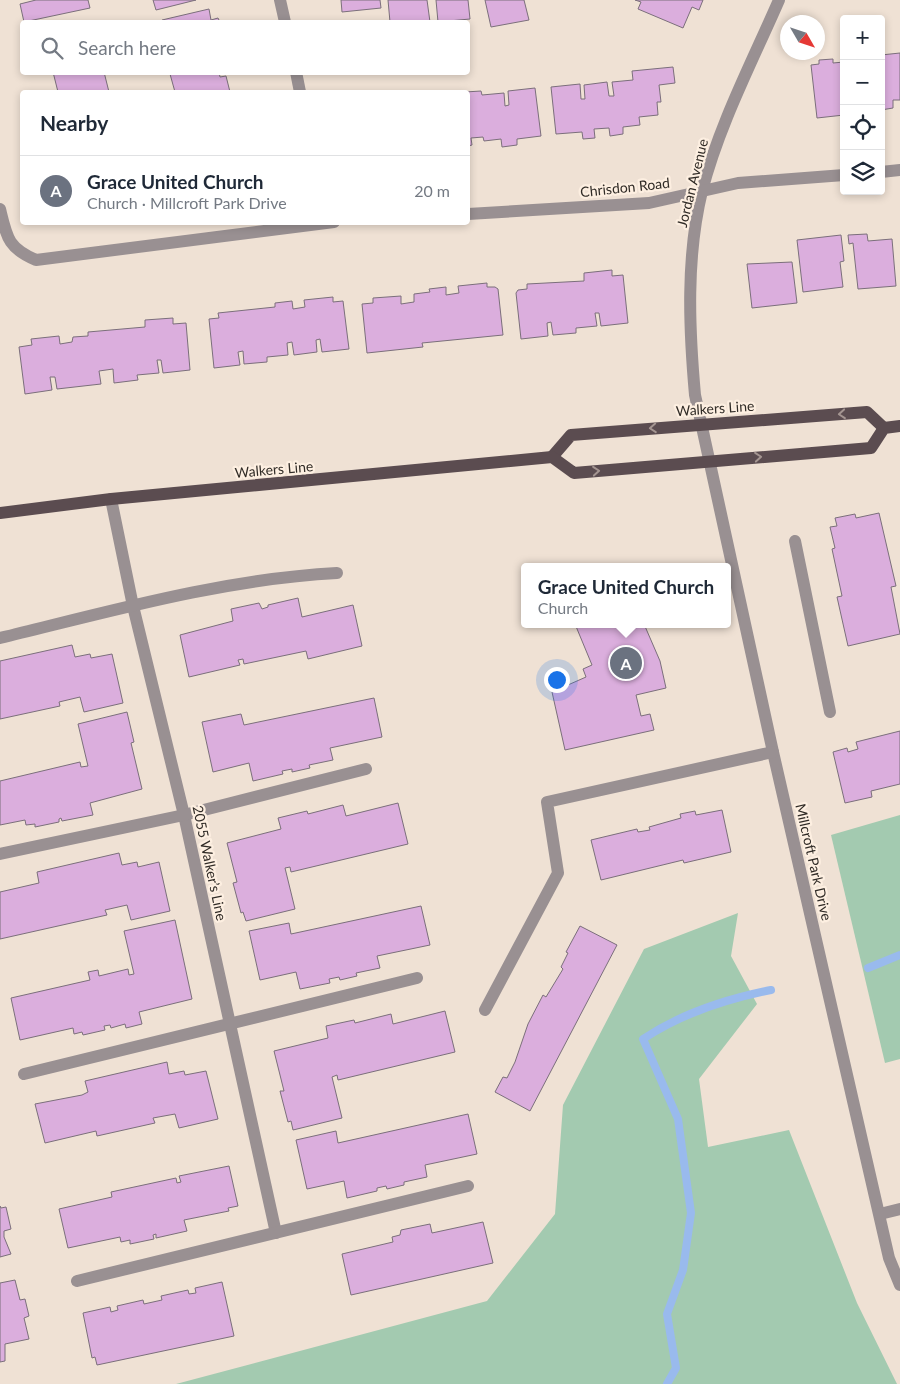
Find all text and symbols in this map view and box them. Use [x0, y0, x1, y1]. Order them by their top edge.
north arrow [780, 15, 825, 60]
map controls [840, 15, 885, 195]
button: + [840, 15, 885, 60]
search box [20, 20, 470, 75]
icon: search [38, 34, 66, 62]
text: Search here [78, 36, 176, 59]
button: − [840, 60, 885, 105]
button: locate [840, 105, 885, 150]
text: Nearby [40, 110, 108, 135]
street label: Jordan Avenue [673, 137, 711, 229]
button: layers [840, 150, 885, 195]
text: Grace United Church [87, 170, 264, 193]
street label: Chrisdon Road [579, 174, 671, 200]
text: A [50, 181, 62, 200]
text: 20 m [414, 181, 450, 200]
text: Church · Millcroft Park Drive [87, 193, 287, 212]
street label: Walkers Line [675, 397, 755, 419]
one-way arrow [838, 408, 846, 419]
one-way arrow [649, 422, 657, 433]
one-way arrow [754, 452, 762, 463]
street label: Walkers Line [234, 457, 314, 481]
one-way arrow [592, 466, 600, 477]
popup [521, 563, 731, 628]
text: Grace United Church [538, 575, 714, 598]
text: Church [538, 598, 588, 617]
pin: A [610, 644, 642, 682]
your location [544, 667, 570, 693]
street label: Millcroft Park Drive [792, 802, 836, 922]
street label: 2055 Walker’s Line [190, 804, 230, 922]

